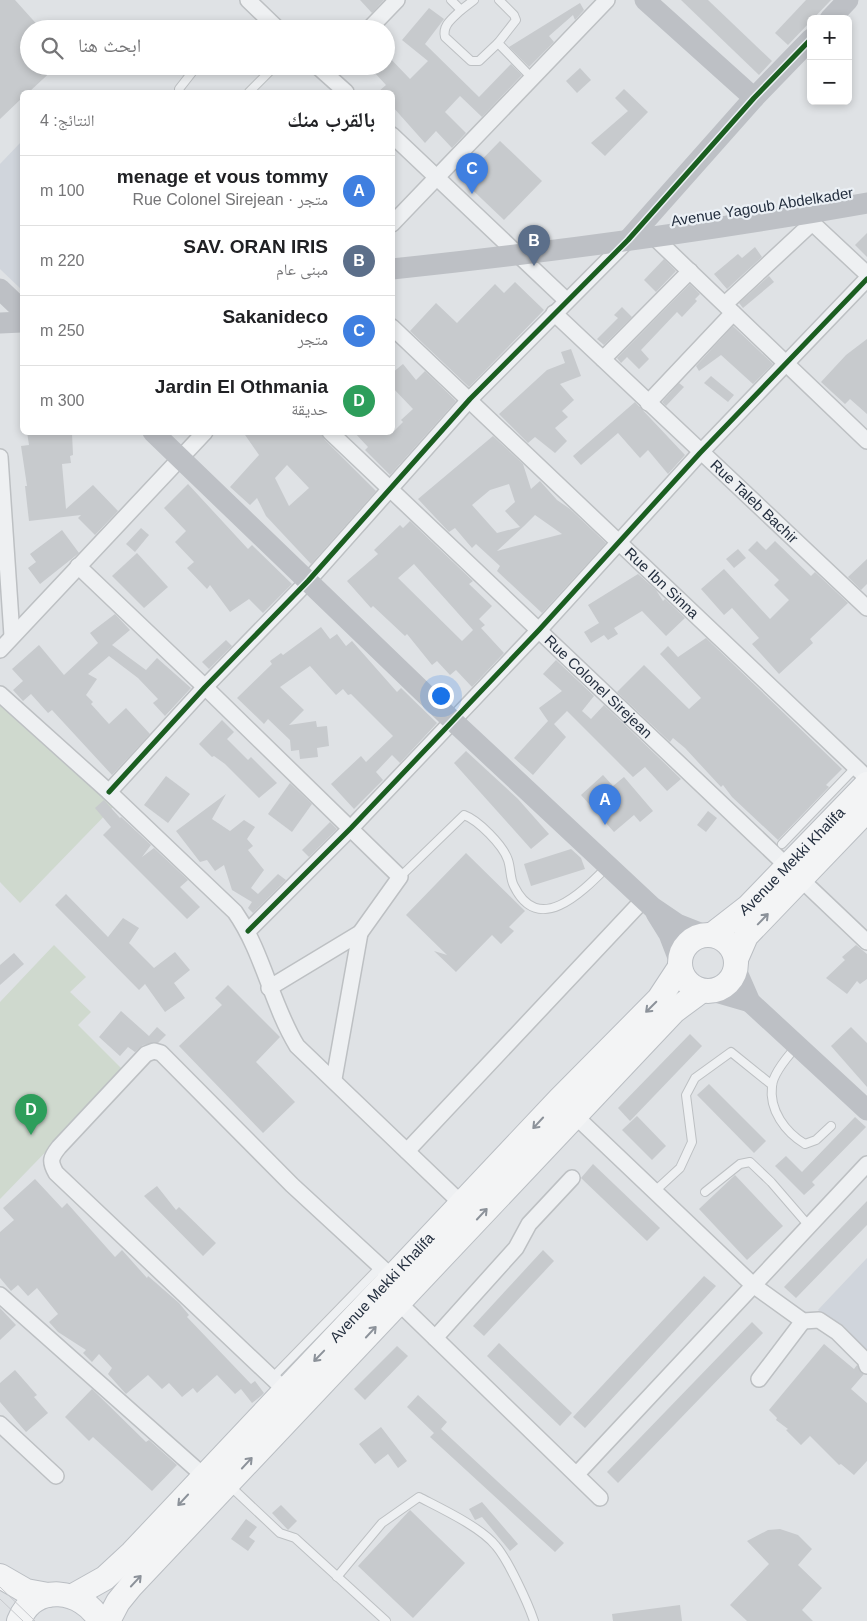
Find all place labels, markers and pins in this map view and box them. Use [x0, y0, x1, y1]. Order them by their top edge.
pin: C [456, 153, 488, 194]
pin: B [518, 225, 550, 266]
pin: A [589, 784, 621, 825]
pin: D [15, 1094, 47, 1135]

